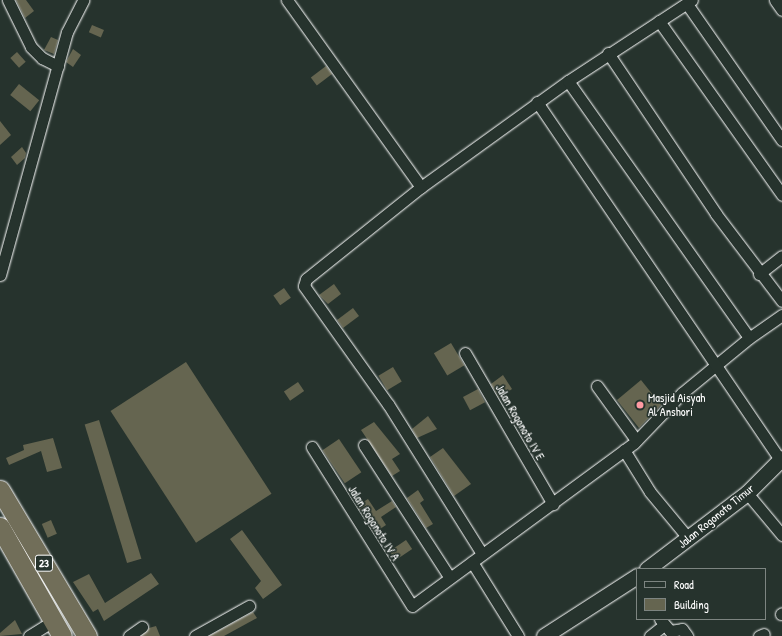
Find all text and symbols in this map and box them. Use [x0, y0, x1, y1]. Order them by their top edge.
street label: Jalan Rogonoto IV E [492, 381, 548, 463]
place label: Masjid Aisyah Al Anshori [648, 391, 705, 419]
marker: Masjid Aisyah Al Anshori [635, 400, 645, 410]
street label: Jalan Rogonoto Timur [675, 481, 757, 551]
street label: Jalan Rogonoto IV A [345, 483, 403, 563]
road number: 23 [34, 554, 54, 572]
legend [636, 568, 766, 620]
text: Road [674, 576, 694, 593]
text: Building [674, 596, 709, 613]

